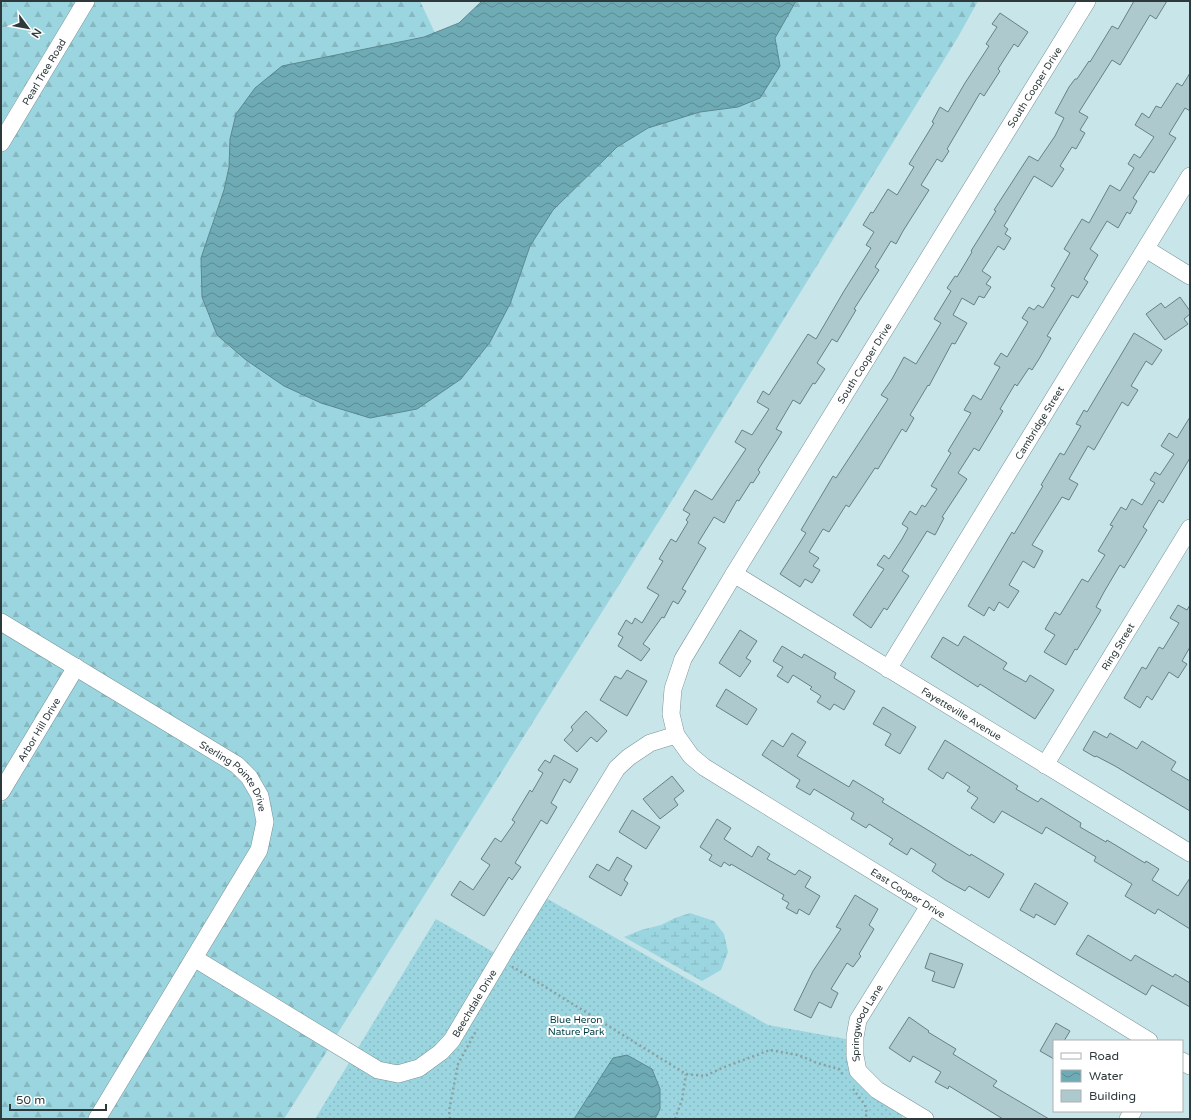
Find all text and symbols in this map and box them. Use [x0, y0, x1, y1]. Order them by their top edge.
north arrow [8, 8, 48, 48]
text: N [28, 26, 44, 40]
street label: Pearl Tree Road [20, 37, 69, 108]
street label: South Cooper Drive [1005, 45, 1065, 130]
street label: South Cooper Drive [835, 321, 895, 406]
street label: Cambridge Street [1013, 384, 1067, 462]
street label: Ring Street [1099, 621, 1138, 673]
street label: Fayetteville Avenue [919, 685, 1004, 743]
street label: Arbor Hill Drive [16, 696, 63, 764]
street label: Sterling Pointe Drive [197, 739, 268, 813]
street label: East Cooper Drive [868, 866, 947, 921]
street label: Beechdale Drive [450, 967, 500, 1040]
street label: Springwood Lane [850, 982, 886, 1063]
park label: Blue Heron Nature Park [548, 1014, 605, 1038]
legend [1053, 1040, 1183, 1112]
text: Road [1089, 1049, 1119, 1063]
text: Water [1089, 1069, 1124, 1083]
scale bar [10, 1086, 106, 1112]
text: Building [1089, 1089, 1136, 1103]
text: 50 m [16, 1093, 45, 1107]

